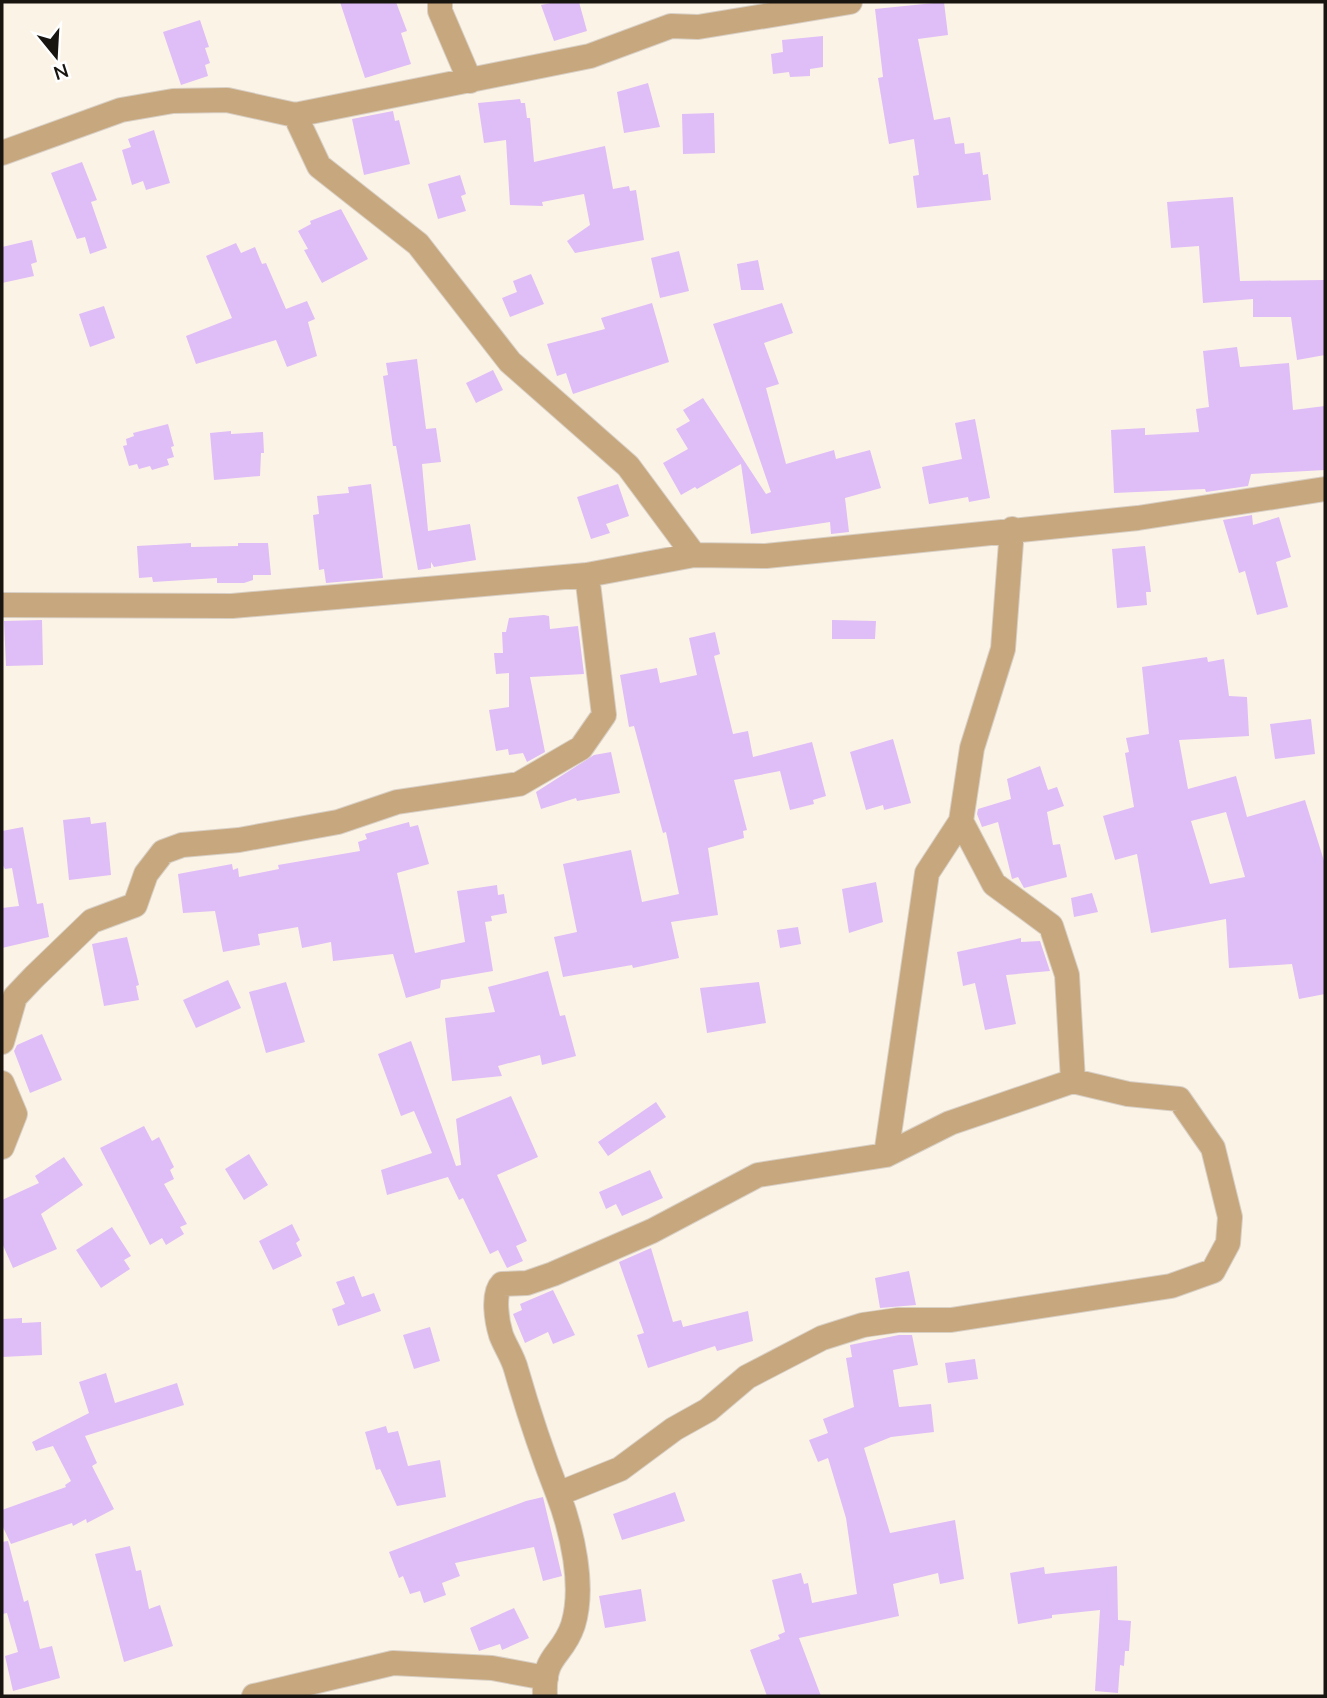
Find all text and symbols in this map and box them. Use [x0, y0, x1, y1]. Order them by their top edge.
north arrow [21, 21, 91, 91]
text: N [50, 57, 72, 86]

